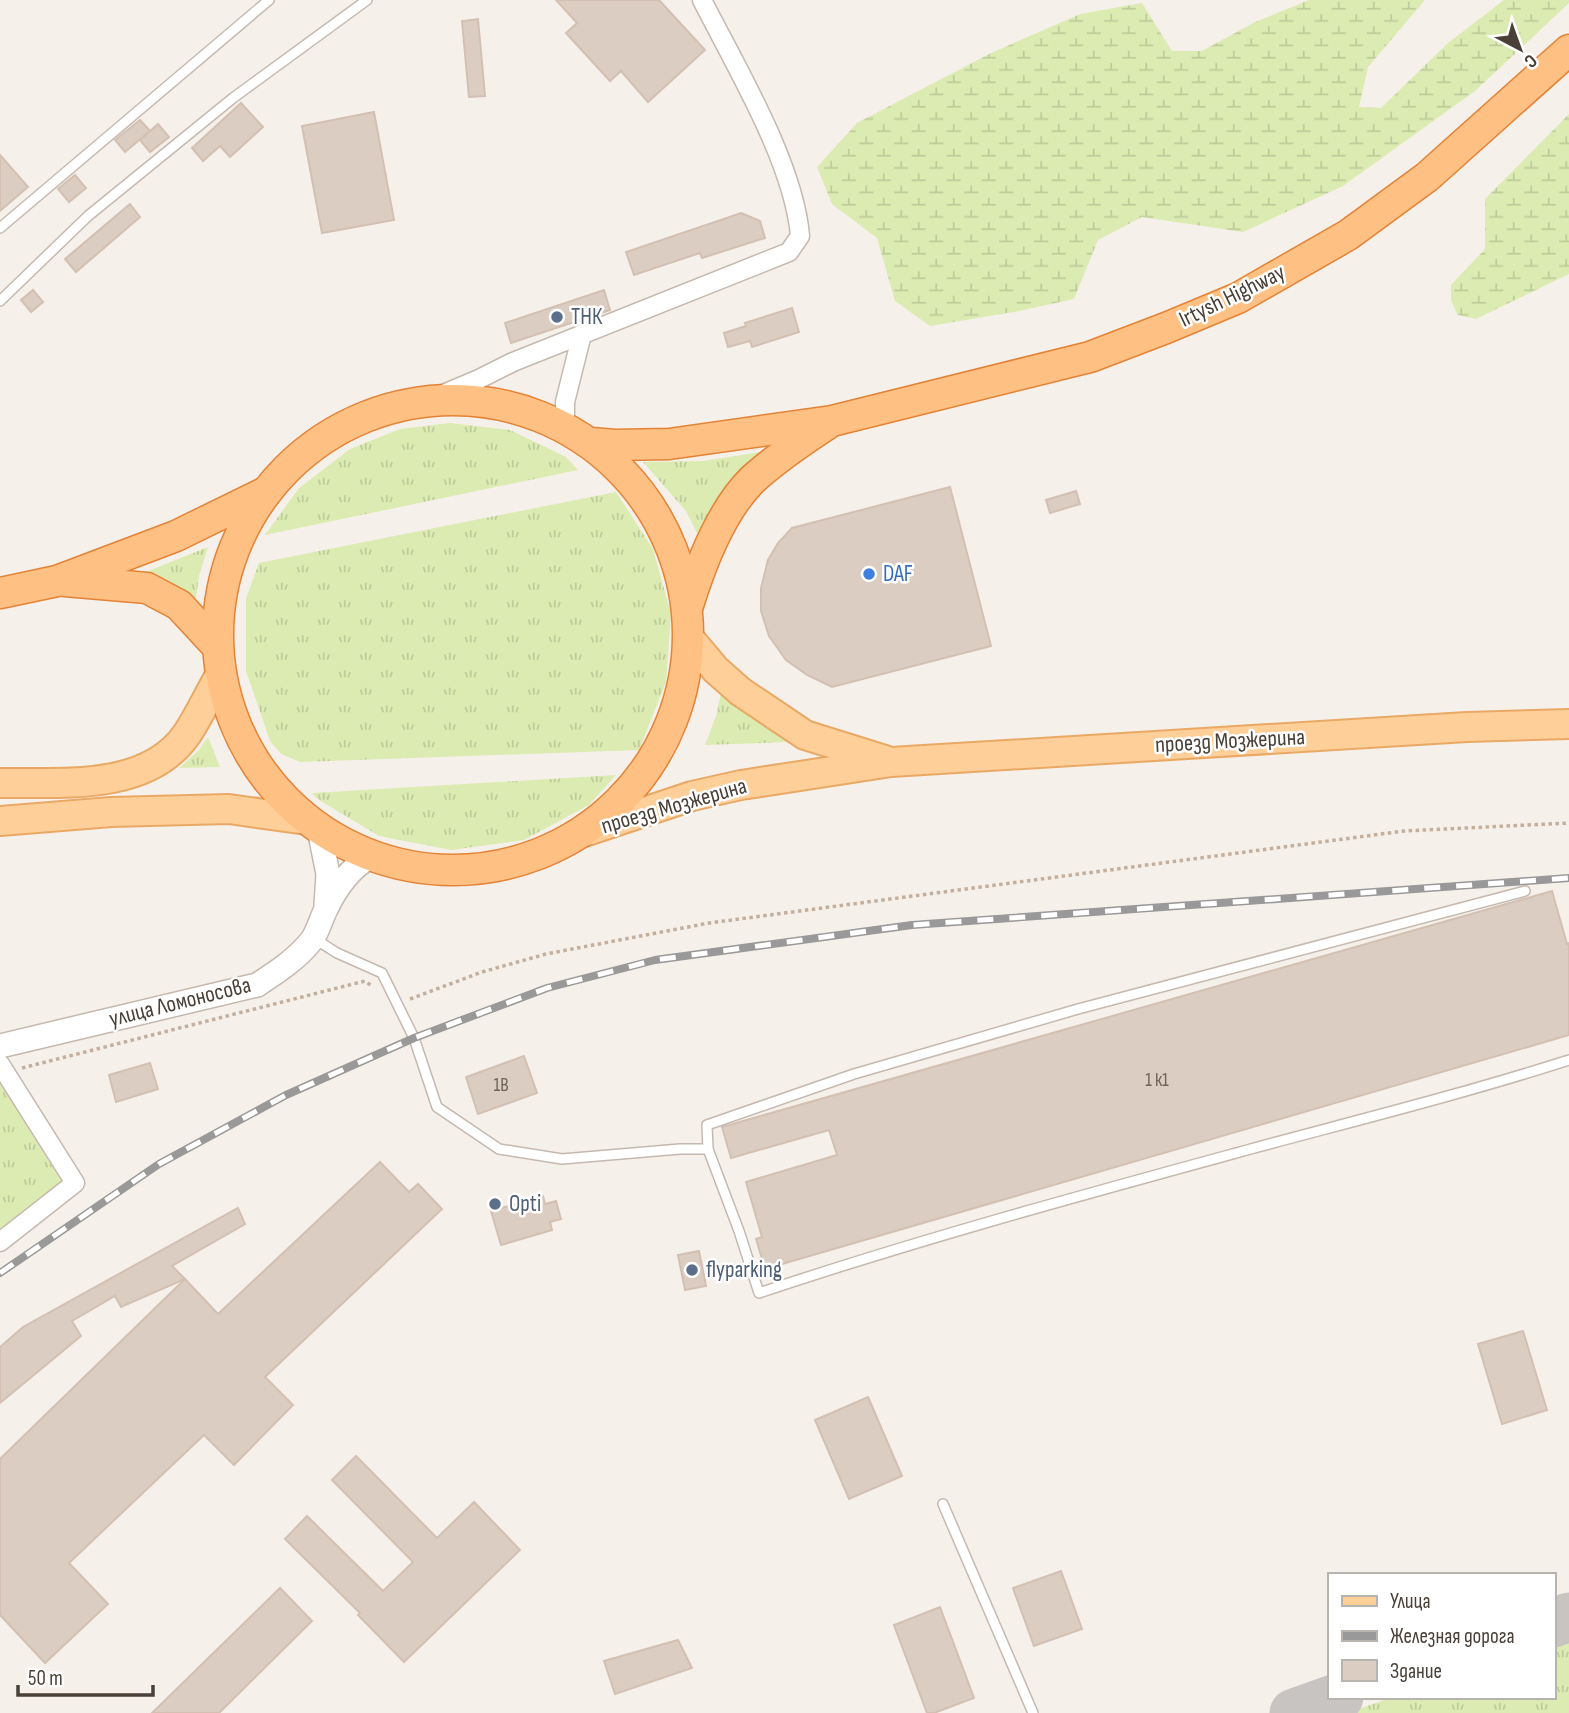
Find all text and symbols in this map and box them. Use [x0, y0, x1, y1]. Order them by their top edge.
north arrow [1485, 14, 1555, 84]
text: С [1519, 49, 1541, 73]
street label: Irtysh Highway [1174, 258, 1290, 334]
place label: ТНК [571, 303, 603, 331]
marker: ТНК [549, 309, 565, 325]
place label: DAF [883, 560, 913, 588]
marker: DAF [861, 566, 877, 582]
street label: проезд Мозжерина [1154, 723, 1306, 759]
street label: проезд Мозжерина [598, 772, 750, 840]
street label: улица Ломоносова [106, 971, 254, 1033]
house number: 1 к1 [1145, 1069, 1169, 1092]
house number: 1В [493, 1074, 509, 1097]
place label: Opti [509, 1190, 541, 1218]
marker: Opti [487, 1196, 503, 1212]
place label: flyparking [706, 1256, 782, 1284]
marker: flyparking [684, 1262, 700, 1278]
legend [1328, 1573, 1555, 1699]
text: Улица [1390, 1589, 1431, 1614]
text: Железная дорога [1390, 1624, 1515, 1649]
scale bar [18, 1654, 152, 1698]
text: Здание [1390, 1659, 1442, 1684]
text: 50 m [28, 1666, 63, 1691]

